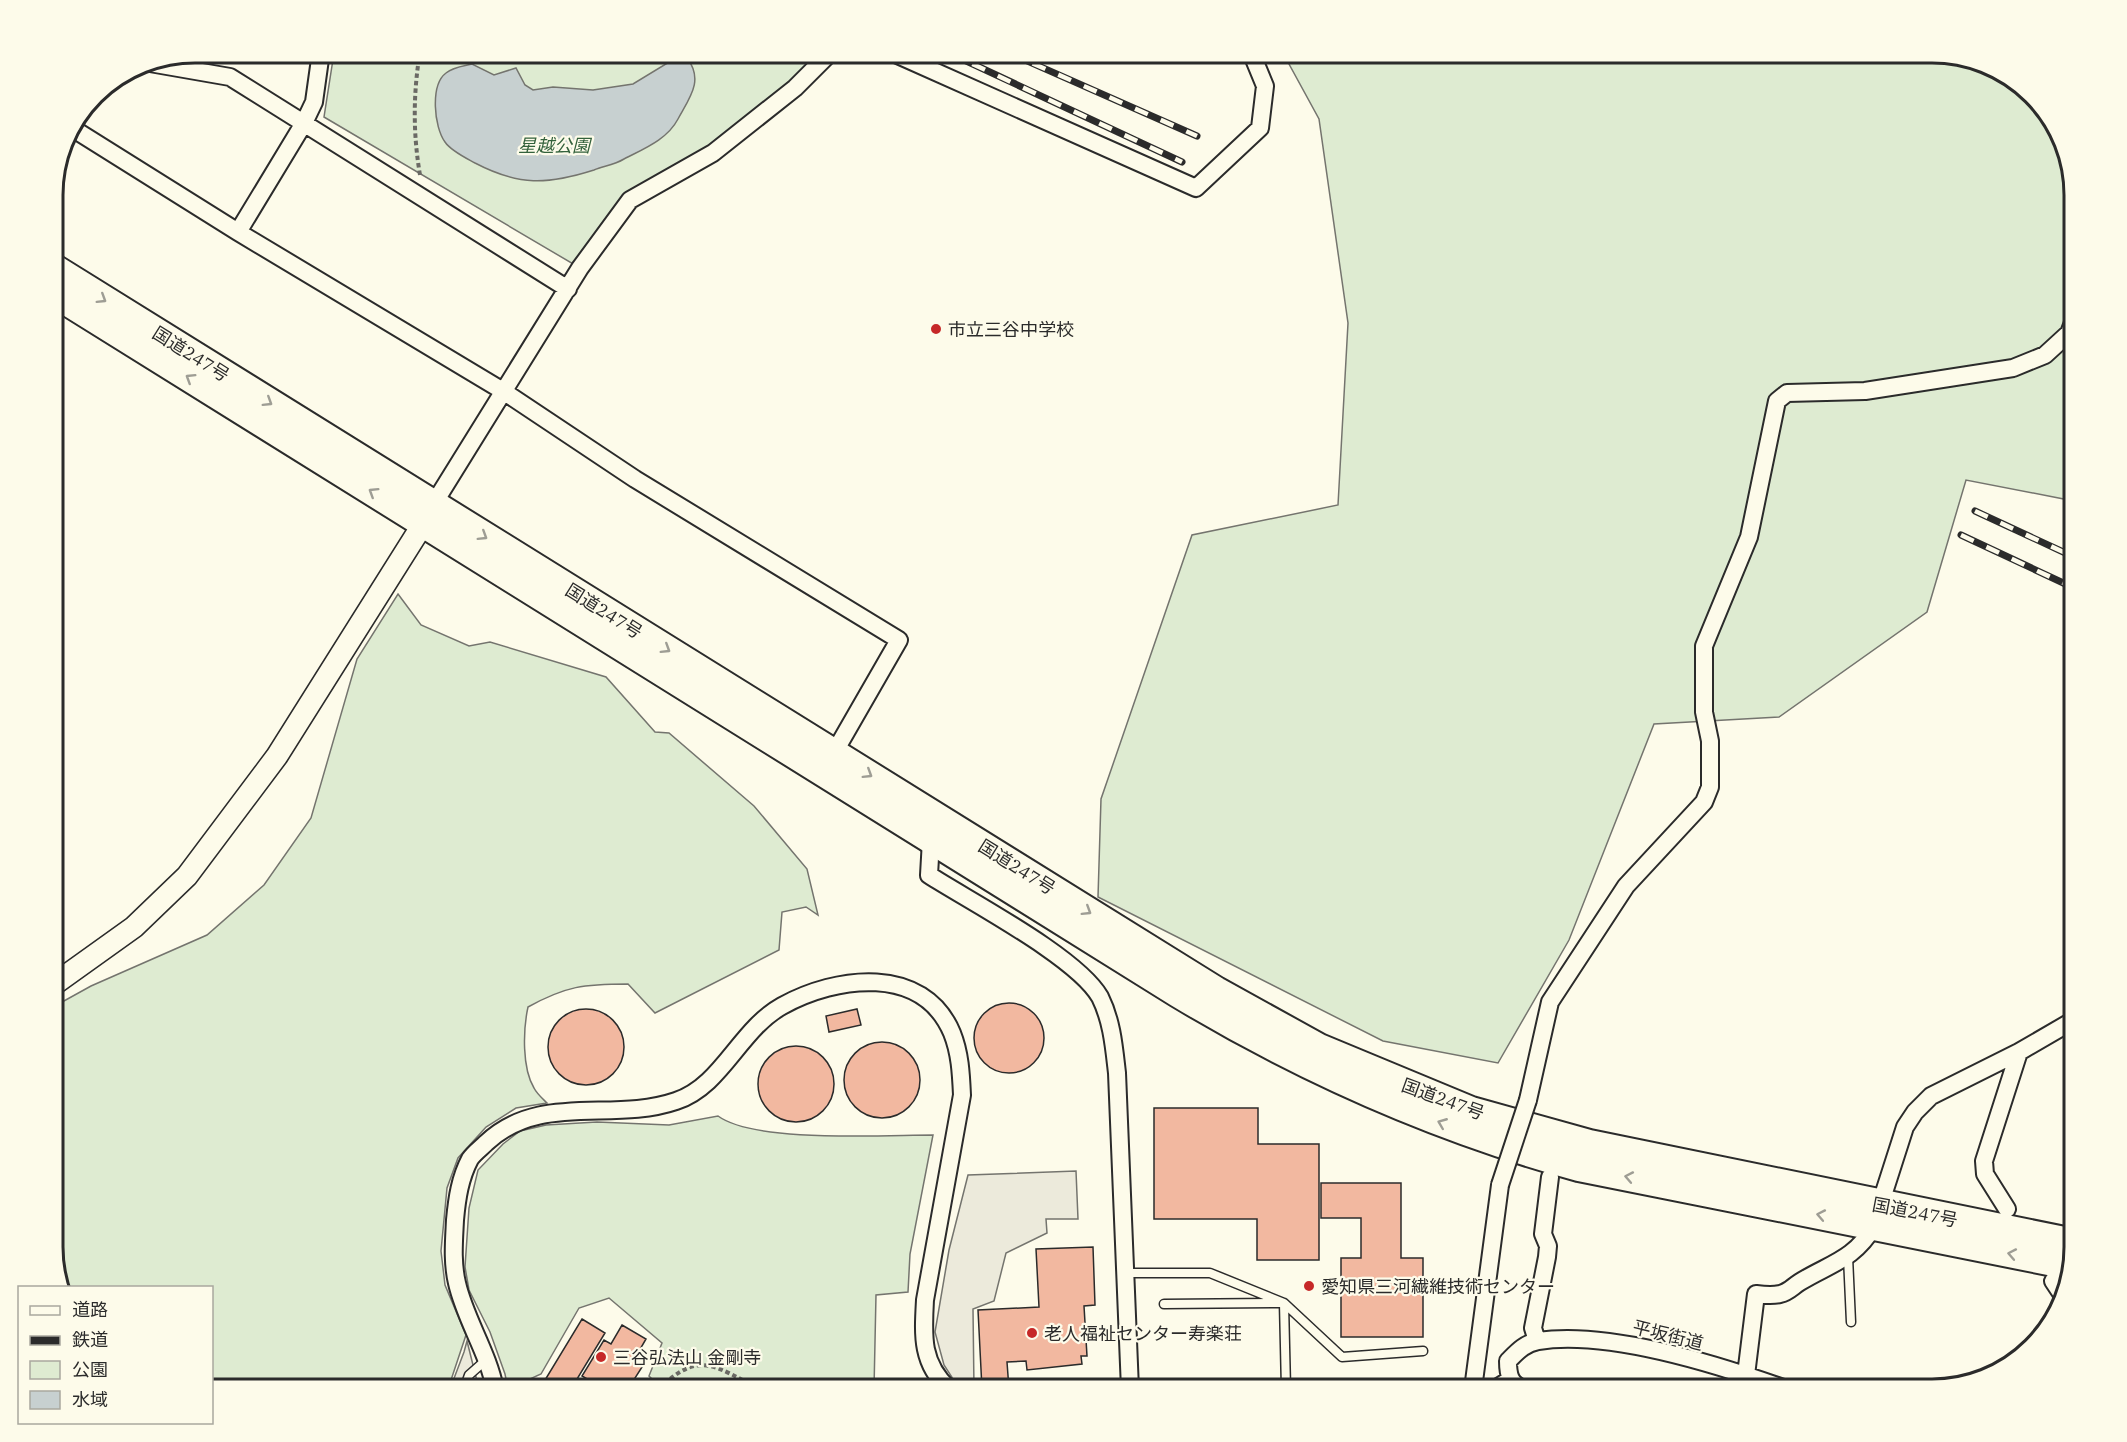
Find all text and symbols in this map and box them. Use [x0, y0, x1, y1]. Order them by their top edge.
park label: 星越公園 [518, 134, 593, 157]
one-way arrow [96, 292, 107, 303]
place label: 市立三谷中学校 [948, 318, 1074, 341]
street label: 国道247号 [148, 321, 234, 387]
marker: 市立三谷中学校 [929, 322, 943, 336]
one-way arrow [186, 373, 196, 385]
one-way arrow [262, 395, 272, 407]
one-way arrow [369, 488, 379, 500]
one-way arrow [477, 528, 487, 540]
street label: 国道247号 [561, 578, 647, 644]
one-way arrow [660, 642, 670, 654]
one-way arrow [862, 767, 872, 779]
street label: 国道247号 [974, 834, 1060, 900]
one-way arrow [1081, 903, 1091, 915]
street label: 国道247号 [1398, 1073, 1488, 1125]
one-way arrow [1438, 1118, 1449, 1130]
one-way arrow [1625, 1171, 1635, 1184]
street label: 国道247号 [1870, 1192, 1960, 1232]
one-way arrow [1816, 1209, 1826, 1222]
one-way arrow [2007, 1248, 2017, 1261]
place label: 愛知県三河繊維技術センター [1321, 1275, 1555, 1298]
marker: 愛知県三河繊維技術センター [1302, 1279, 1316, 1293]
legend [18, 1286, 213, 1424]
text: 道路 [72, 1298, 108, 1321]
street label: 平坂街道 [1630, 1315, 1706, 1355]
place label: 老人福祉センター寿楽荘 [1044, 1322, 1242, 1345]
marker: 老人福祉センター寿楽荘 [1025, 1326, 1039, 1340]
text: 鉄道 [72, 1328, 108, 1351]
place label: 三谷弘法山 金剛寺 [613, 1346, 761, 1369]
marker: 三谷弘法山 金剛寺 [594, 1350, 608, 1364]
text: 公園 [72, 1358, 108, 1381]
text: 水域 [72, 1388, 108, 1411]

